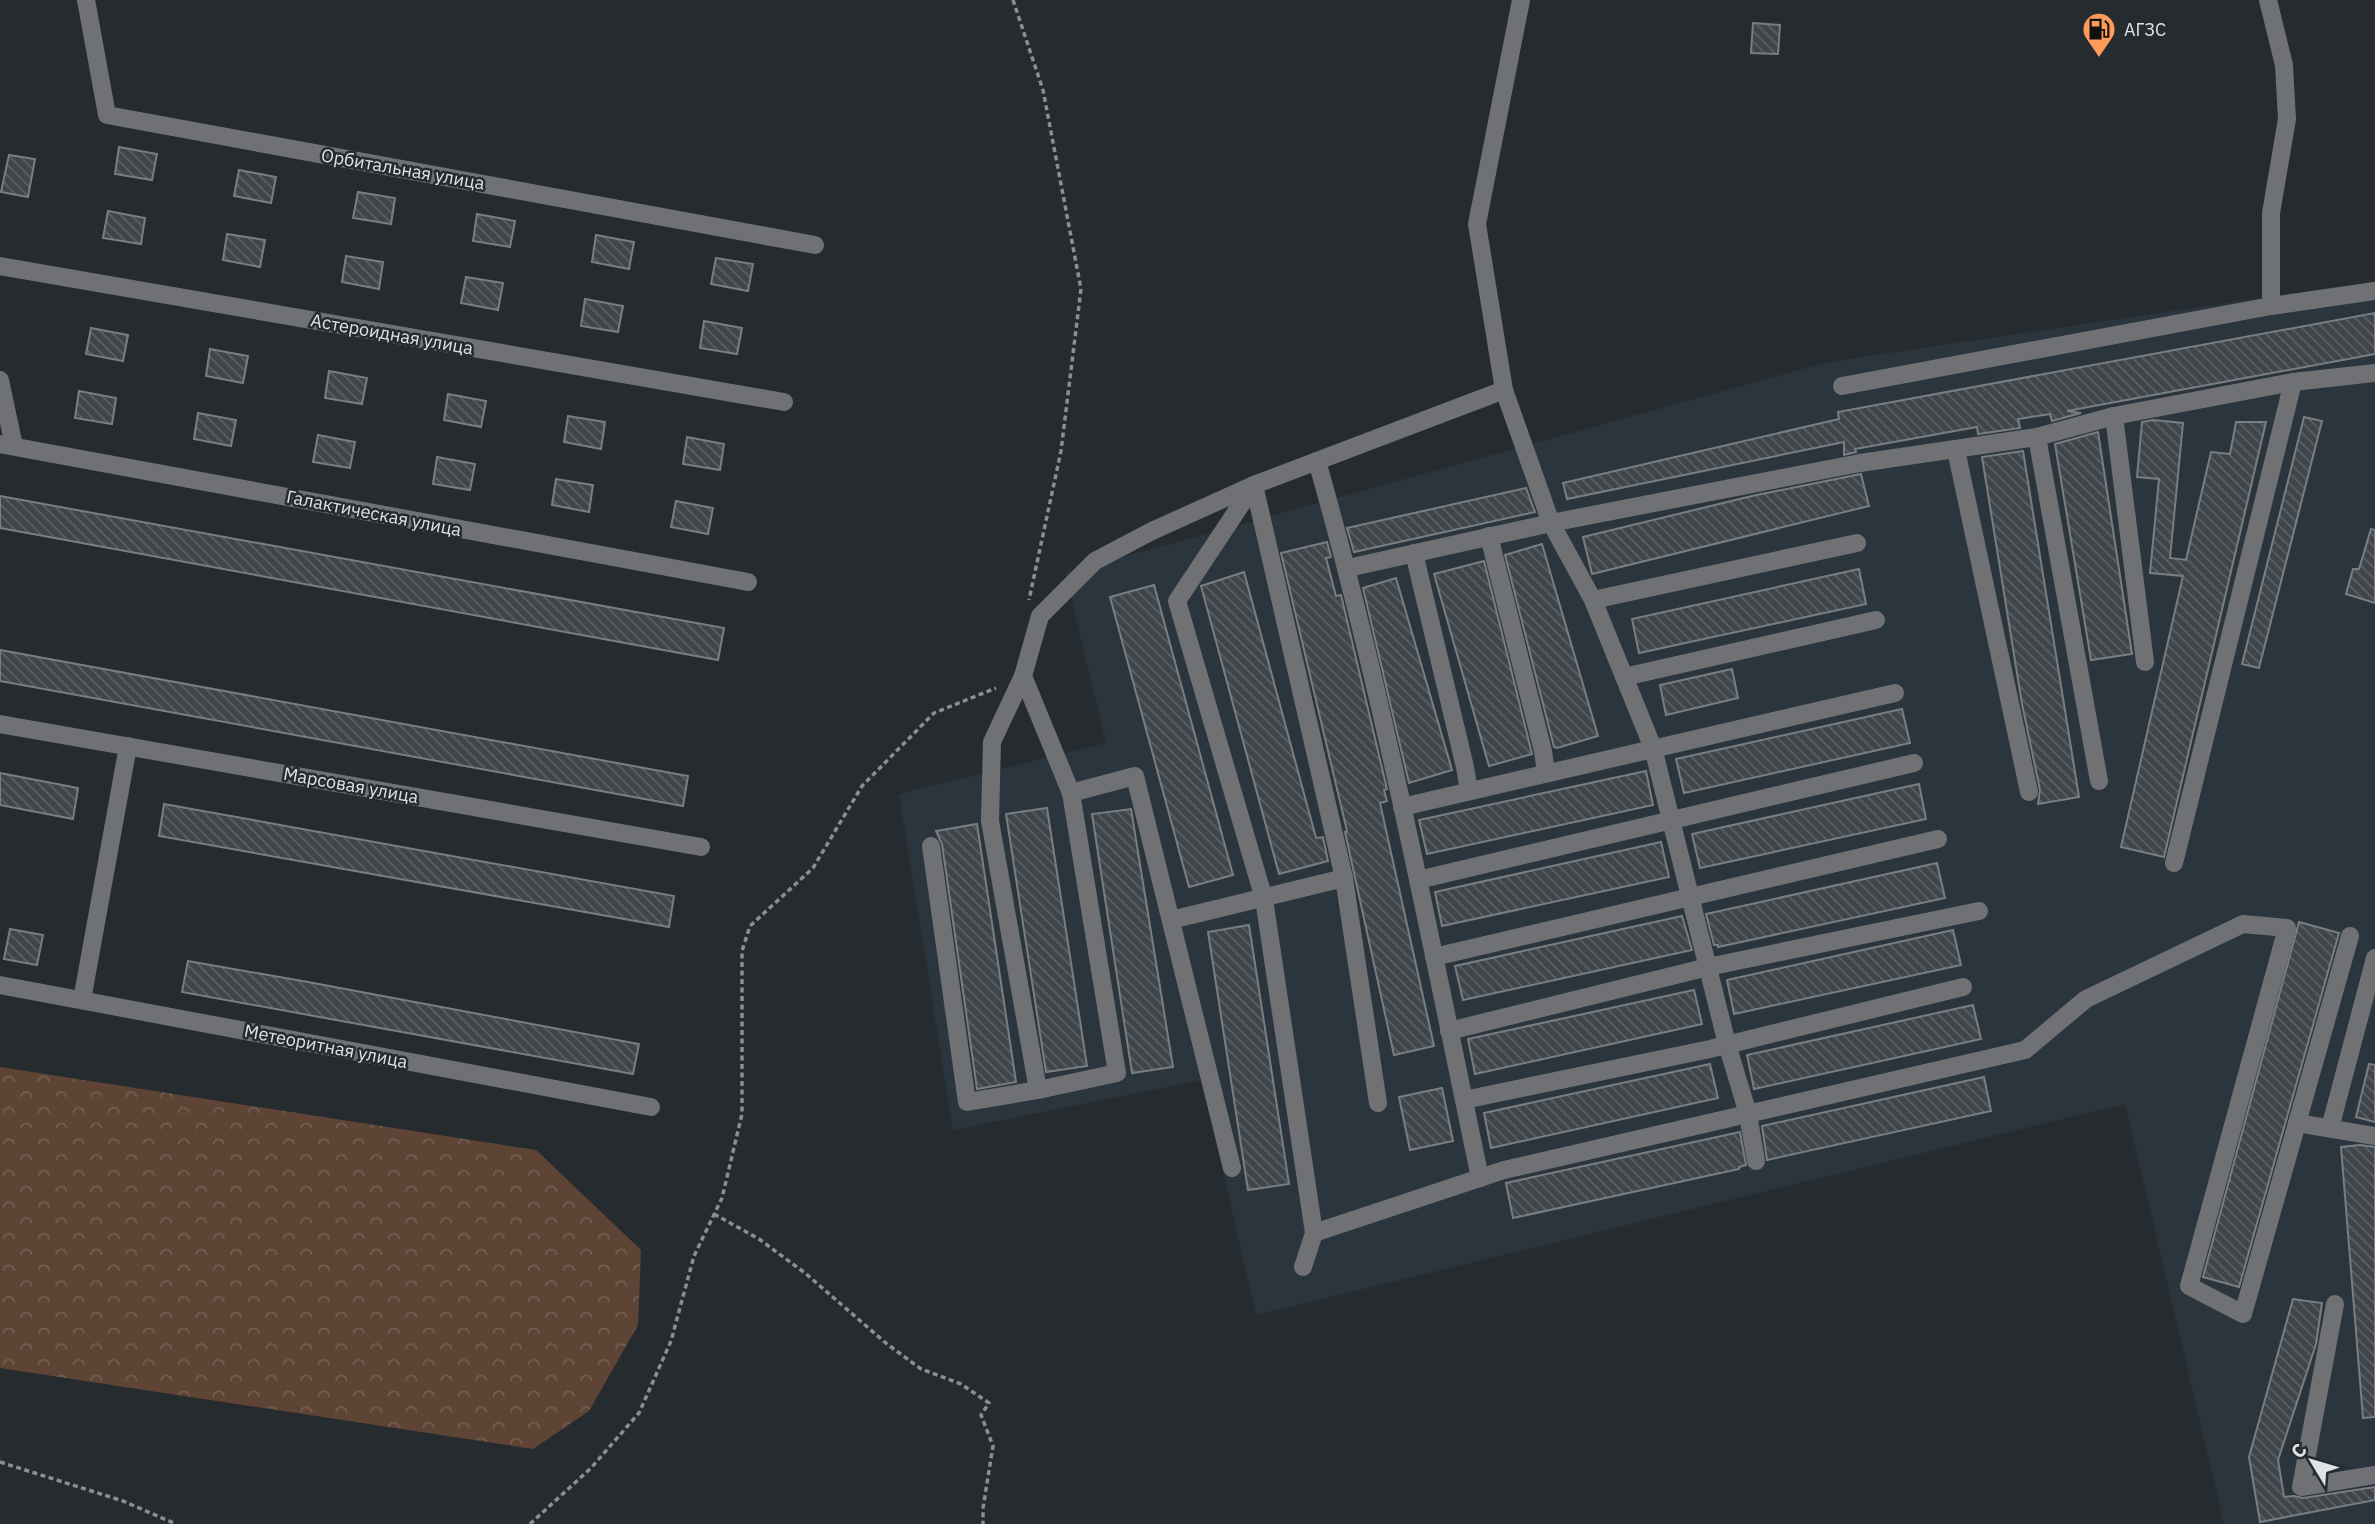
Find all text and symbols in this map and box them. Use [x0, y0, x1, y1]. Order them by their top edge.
fuel station icon: АГЗС [2080, 10, 2118, 59]
place label: АГЗС [2124, 18, 2166, 41]
street label: Орбитальная улица [319, 143, 487, 195]
street label: Астероидная улица [309, 308, 475, 360]
street label: Галактическая улица [285, 485, 464, 541]
street label: Марсовая улица [282, 762, 421, 808]
street label: Метеоритная улица [242, 1019, 410, 1073]
north arrow [2277, 1426, 2347, 1496]
text: С [2285, 1438, 2312, 1463]

